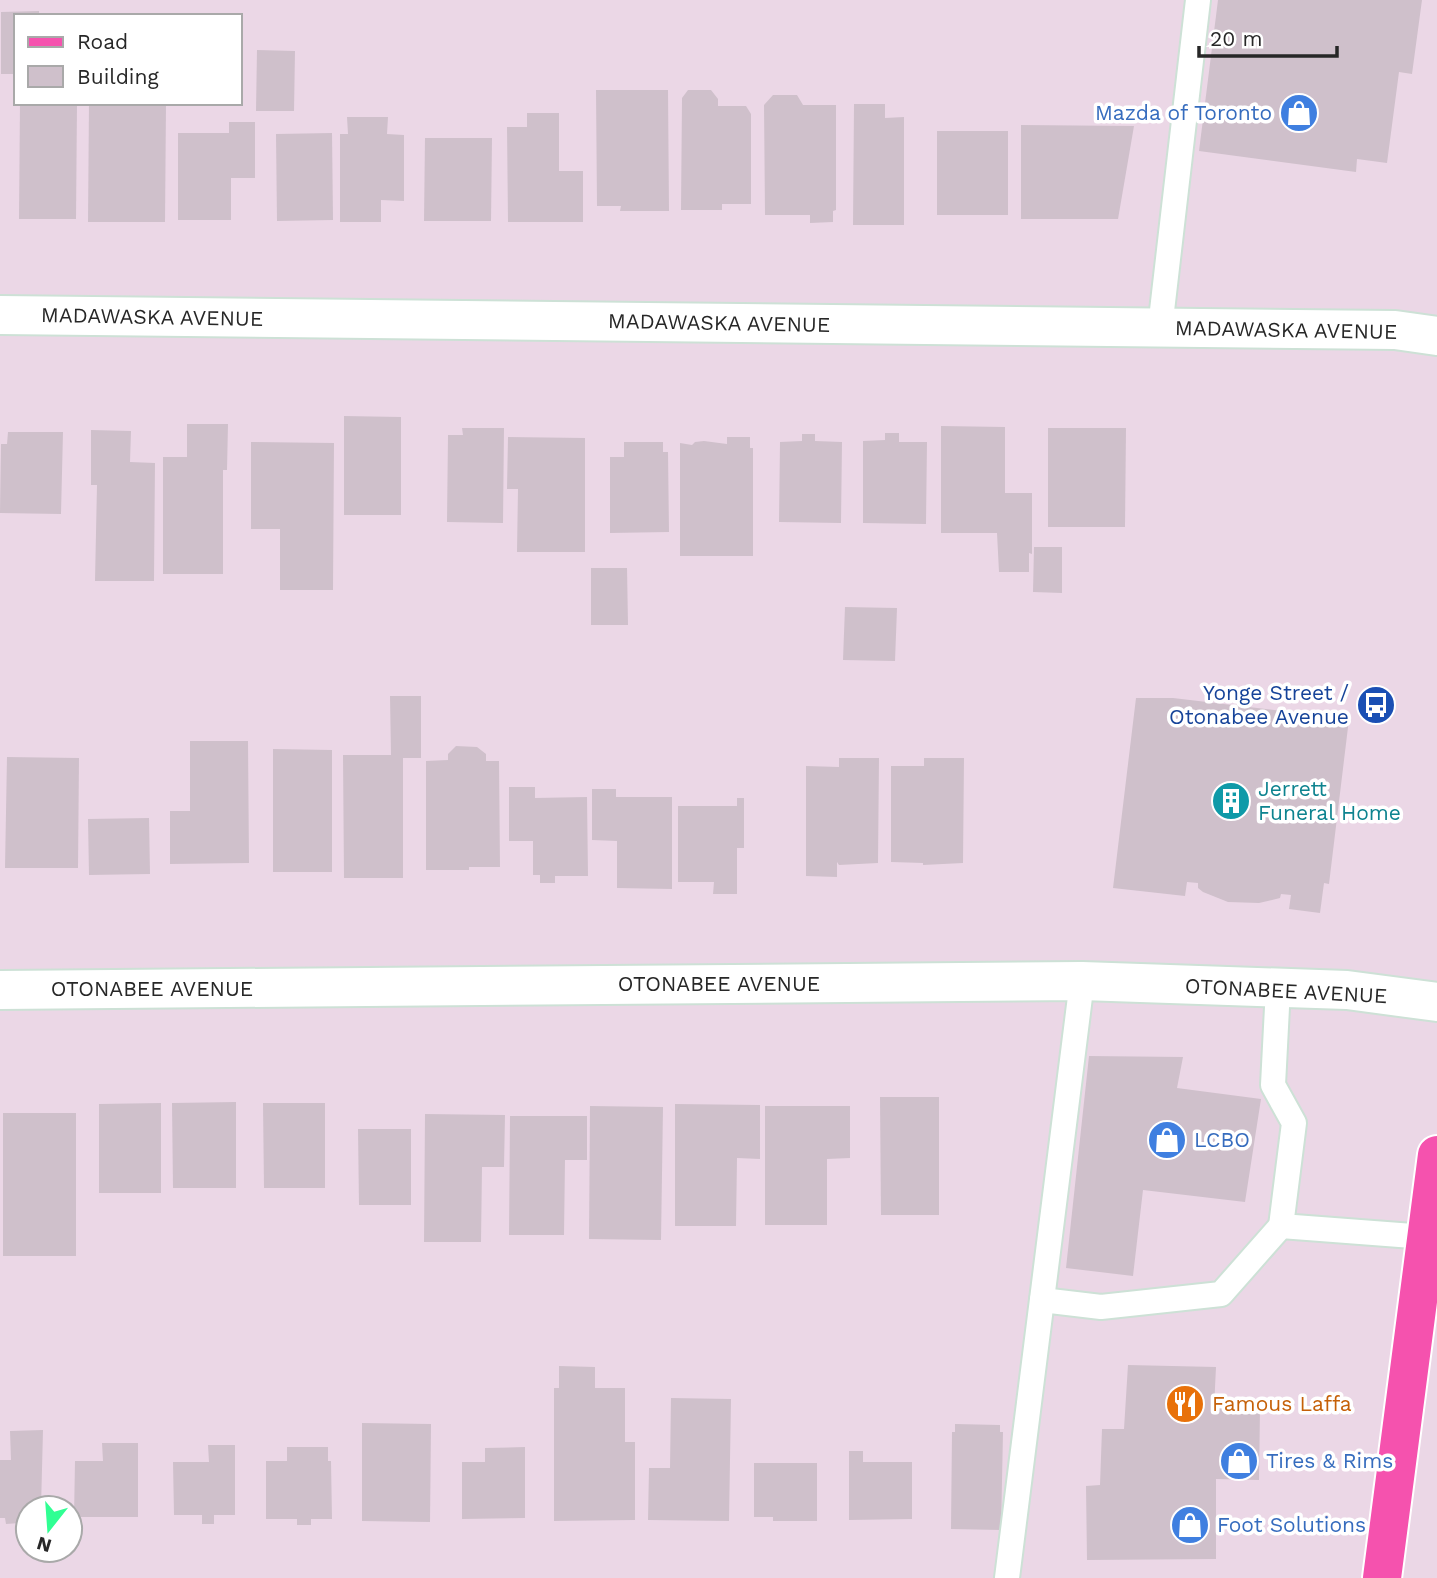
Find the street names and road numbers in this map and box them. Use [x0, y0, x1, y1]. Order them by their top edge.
street label: MADAWASKA AVENUE [41, 302, 263, 331]
street label: MADAWASKA AVENUE [608, 308, 830, 337]
street label: MADAWASKA AVENUE [1175, 315, 1397, 344]
street label: OTONABEE AVENUE [618, 971, 820, 996]
street label: OTONABEE AVENUE [1184, 973, 1388, 1008]
street label: OTONABEE AVENUE [51, 976, 253, 1001]

